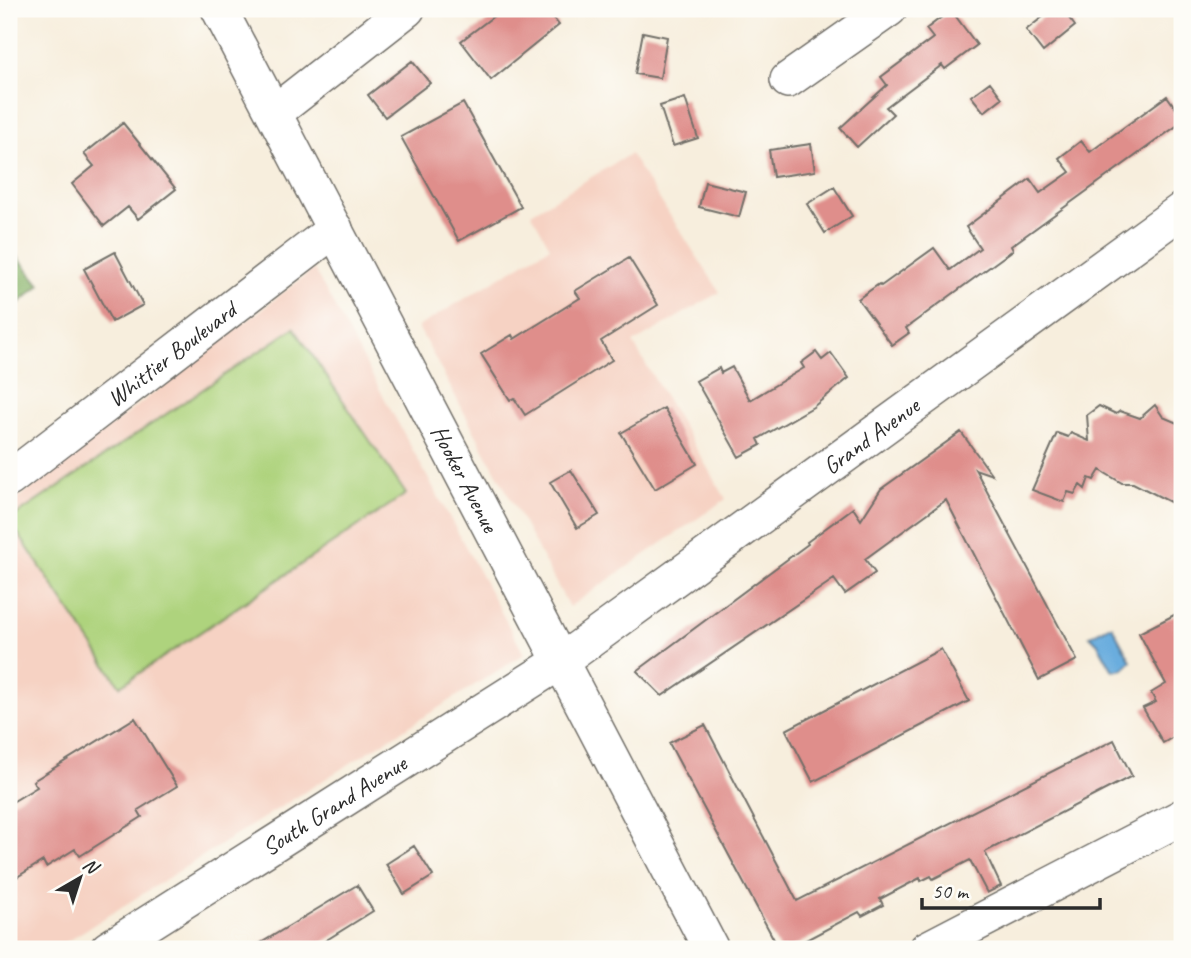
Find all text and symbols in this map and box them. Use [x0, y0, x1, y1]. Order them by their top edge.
street label: Whittier Boulevard [101, 293, 245, 413]
street label: Grand Avenue [817, 390, 927, 481]
street label: Hooker Avenue [424, 420, 506, 539]
street label: South Grand Avenue [256, 747, 414, 862]
north arrow [46, 842, 116, 912]
text: N [78, 853, 105, 881]
scale bar [922, 867, 1100, 911]
text: 50 m [932, 878, 970, 904]

